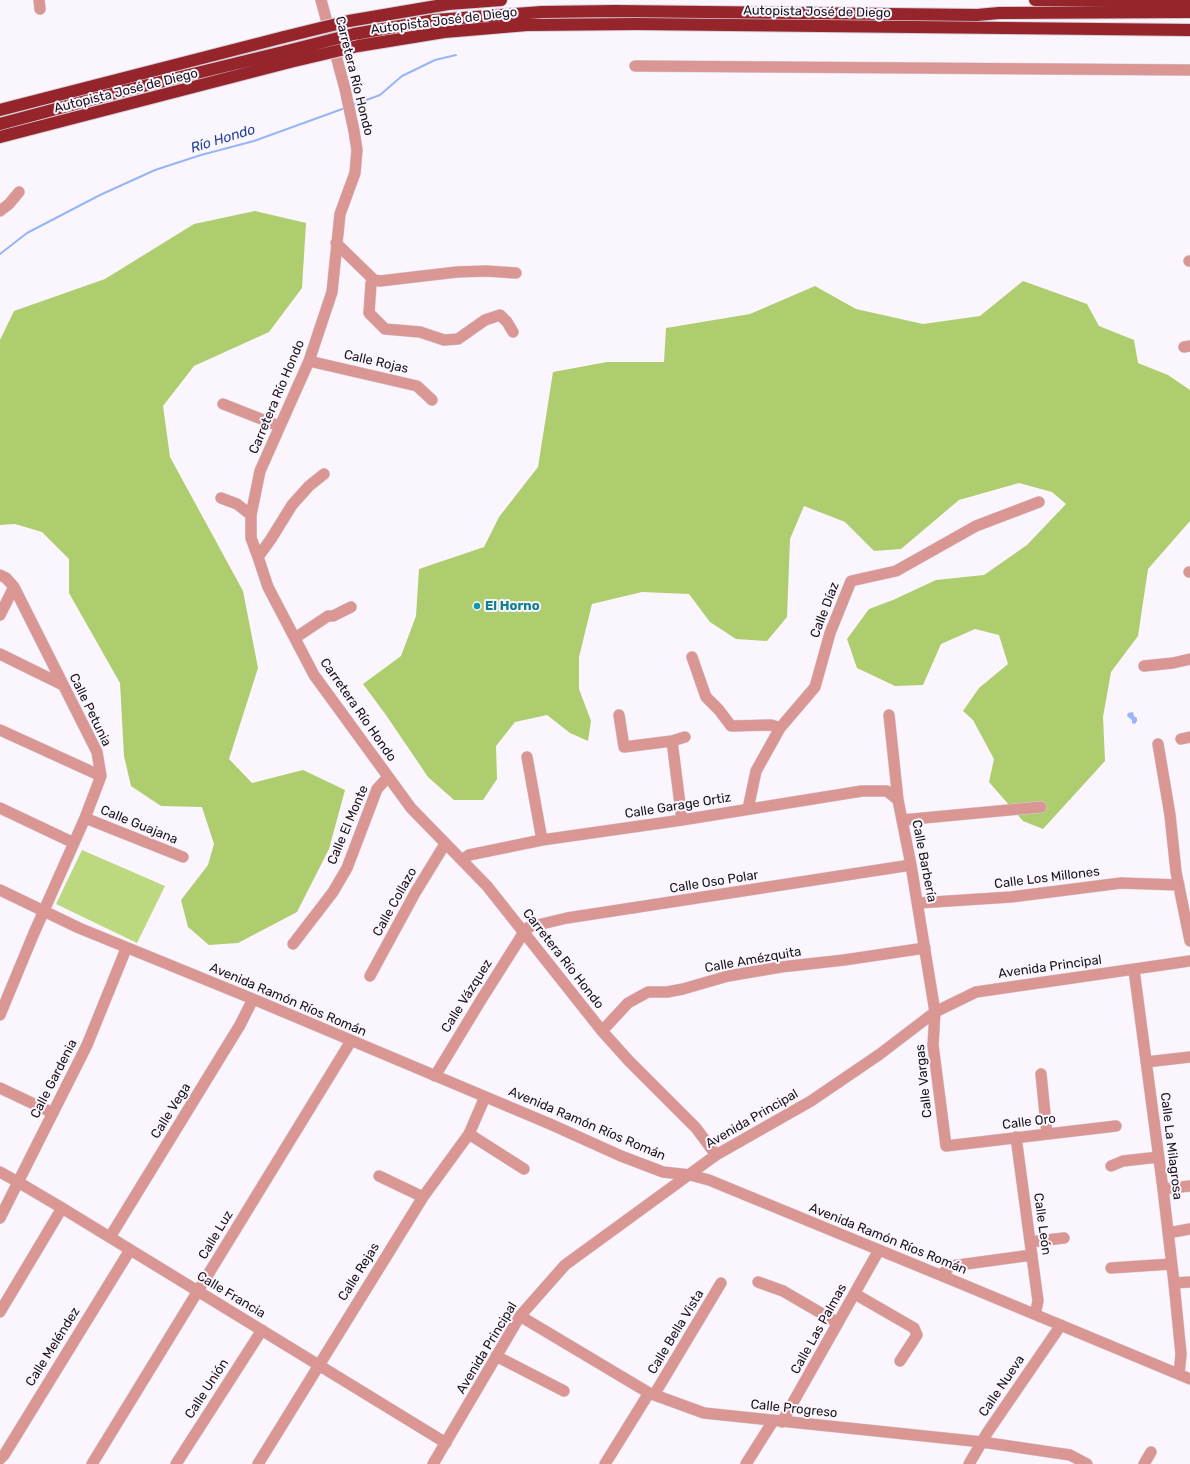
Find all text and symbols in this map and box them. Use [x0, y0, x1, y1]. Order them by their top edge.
street label: Autopista José de Diego [743, 3, 891, 21]
street label: Autopista José de Diego [370, 4, 518, 38]
street label: Carretera Río Hondo [332, 15, 376, 137]
street label: Autopista José de Diego [53, 66, 199, 116]
water label: Río Hondo [189, 121, 257, 157]
street label: Carretera Río Hondo [246, 338, 308, 456]
street label: Calle Rojas [342, 347, 410, 377]
street label: Calle Díaz [807, 580, 843, 640]
place label: El Horno [485, 598, 540, 614]
marker: El Horno [472, 601, 482, 611]
street label: Carretera Río Hondo [316, 655, 400, 765]
street label: Calle Petunia [66, 671, 114, 749]
street label: Calle El Monte [324, 783, 372, 867]
street label: Calle Garage Ortiz [624, 790, 732, 822]
street label: Calle Guajana [98, 802, 180, 848]
street label: Calle Barbería [908, 818, 940, 904]
street label: Calle Los Millones [993, 864, 1101, 892]
street label: Calle Collazo [370, 865, 420, 939]
street label: Calle Oso Polar [668, 867, 760, 897]
street label: Carretera Río Hondo [519, 906, 607, 1012]
street label: Calle Amézquita [704, 944, 802, 976]
street label: Avenida Principal [997, 952, 1103, 982]
street label: Calle Vázquez [438, 956, 496, 1036]
street label: Avenida Ramón Ríos Román [207, 960, 369, 1040]
street label: Calle Gardenia [27, 1037, 81, 1121]
street label: Calle Vargas [912, 1043, 936, 1119]
street label: Calle Vega [148, 1080, 194, 1142]
street label: Avenida Ramón Ríos Román [506, 1084, 668, 1164]
street label: Avenida Principal [703, 1086, 801, 1152]
street label: Calle La Milagrosa [1157, 1091, 1185, 1201]
street label: Calle Oro [1001, 1111, 1057, 1133]
street label: Calle León [1030, 1192, 1054, 1256]
street label: Avenida Ramón Ríos Román [807, 1200, 969, 1278]
street label: Calle Luz [195, 1208, 237, 1262]
street label: Calle Rejas [335, 1240, 383, 1304]
street label: Calle Francia [194, 1268, 268, 1322]
street label: Calle Las Palmas [788, 1281, 850, 1377]
street label: Calle Bella Vista [645, 1287, 707, 1377]
street label: Avenida Principal [453, 1299, 521, 1397]
street label: Calle Meléndez [22, 1305, 84, 1389]
street label: Calle Nueva [976, 1352, 1028, 1420]
street label: Calle Unión [182, 1356, 232, 1422]
street label: Calle Progreso [750, 1397, 838, 1421]

